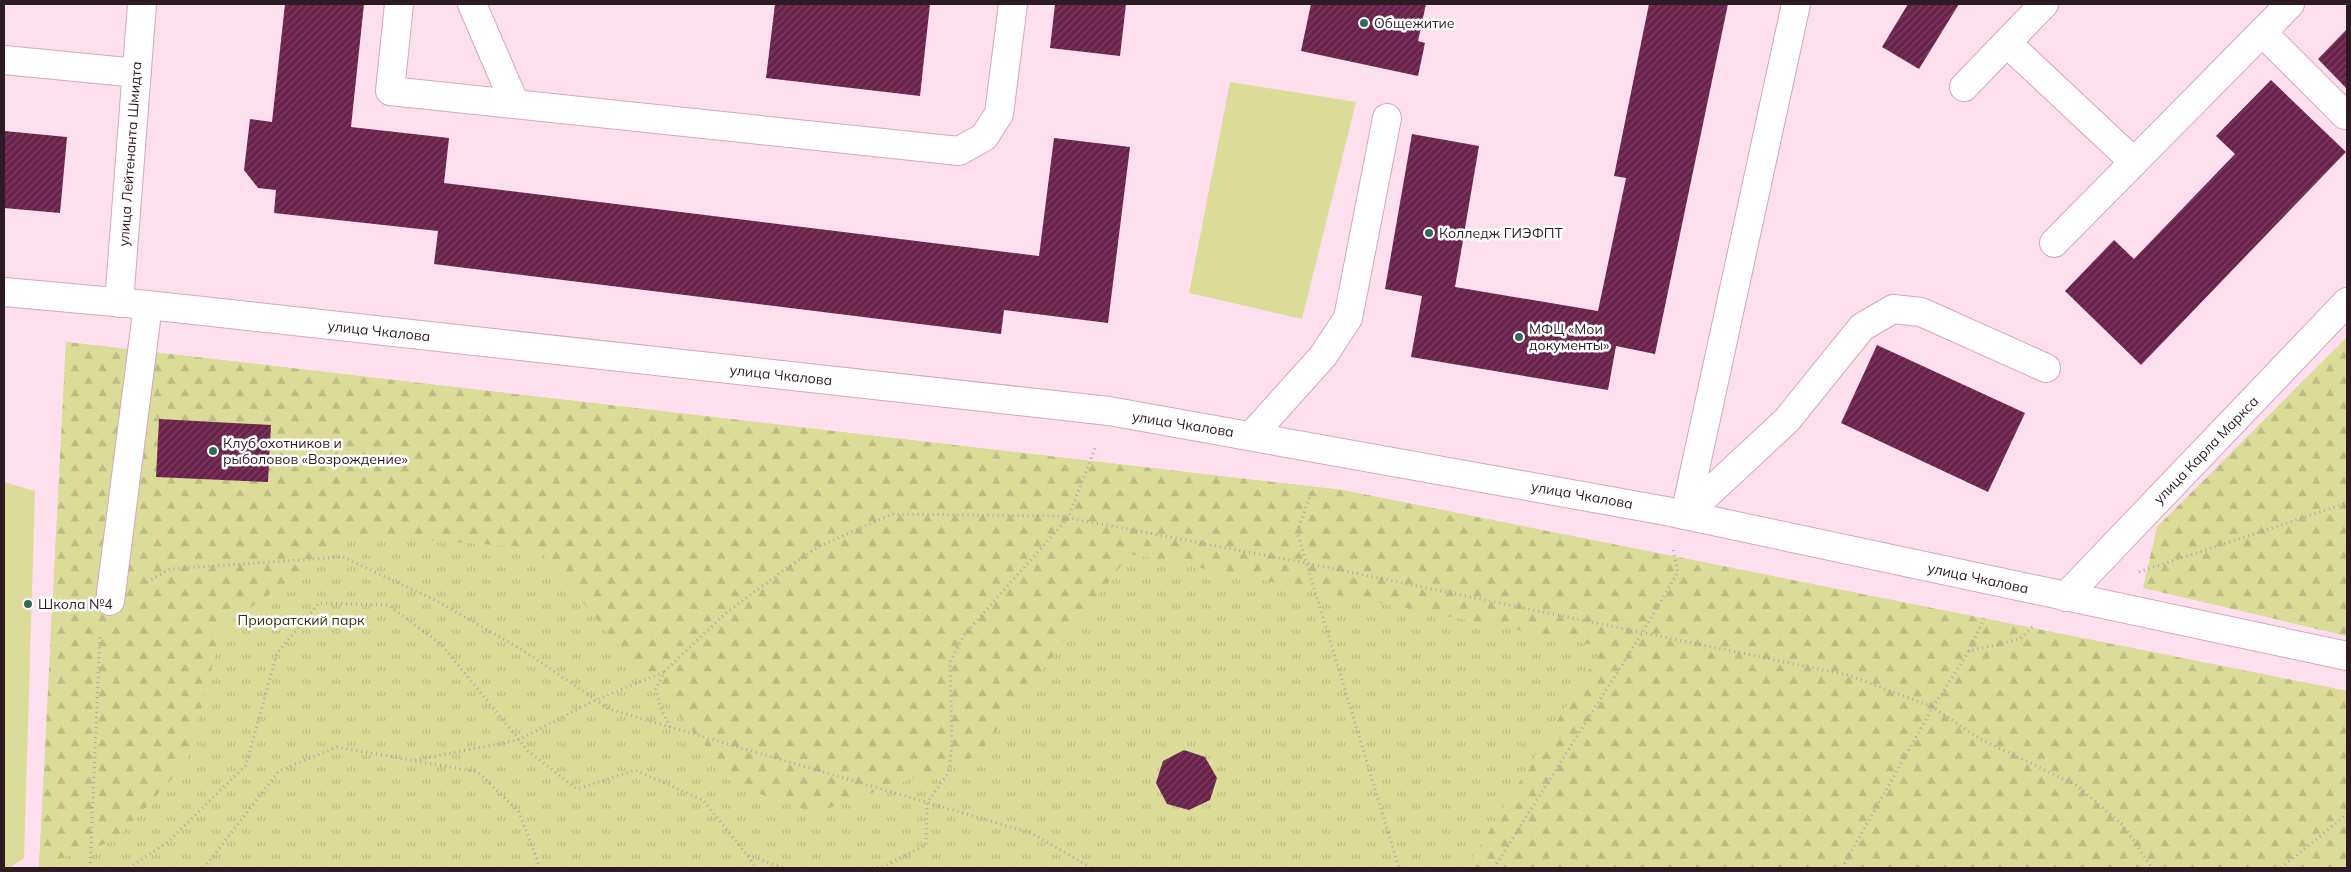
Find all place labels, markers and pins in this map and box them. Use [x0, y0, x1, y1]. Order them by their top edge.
place label: Общежитие [1374, 14, 1455, 32]
marker: Общежитие [1358, 17, 1370, 29]
place label: Колледж ГИЭФПТ [1439, 224, 1564, 242]
marker: Колледж ГИЭФПТ [1423, 227, 1435, 239]
place label: МФЦ «Мои документы» [1529, 320, 1609, 354]
marker: МФЦ «Мои документы» [1513, 331, 1525, 343]
place label: Клуб охотников и рыболовов «Возрождение» [223, 434, 408, 468]
marker: Клуб охотников и рыболовов «Возрождение» [207, 445, 219, 457]
place label: Школа №4 [38, 595, 113, 613]
marker: Школа №4 [22, 598, 34, 610]

